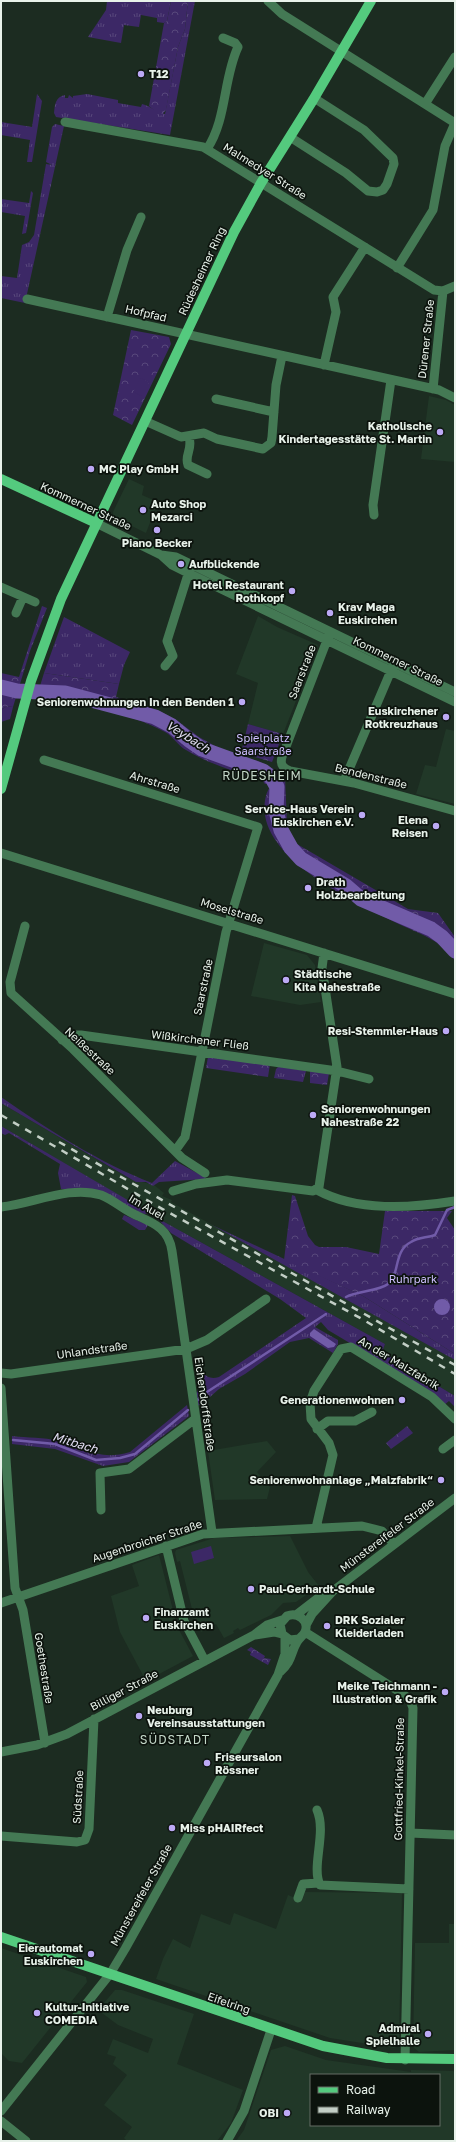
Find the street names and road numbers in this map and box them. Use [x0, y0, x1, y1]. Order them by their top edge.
street label: Malmedyer Straße [221, 140, 309, 201]
street label: Rüdesheimer Ring [175, 224, 228, 317]
street label: Dürener Straße [415, 299, 436, 379]
street label: Hofpfad [124, 301, 168, 324]
street label: Kommerner Straße [39, 479, 134, 532]
street label: Kommerner Straße [351, 633, 445, 688]
street label: Saarstraße [285, 643, 318, 701]
street label: Bendenstraße [334, 760, 409, 791]
street label: Ahrstraße [128, 768, 182, 795]
street label: Moselstraße [199, 895, 265, 926]
street label: Saarstraße [190, 958, 215, 1016]
street label: Neißestraße [63, 1024, 118, 1077]
street label: Wißkirchener Fließ [150, 1027, 250, 1052]
street label: Im Auel [127, 1191, 168, 1222]
street label: An der Malzfabrik [356, 1333, 442, 1392]
street label: Uhlandstraße [56, 1338, 128, 1361]
street label: Eichendorffstraße [192, 1356, 219, 1452]
street label: Münstereifeler Straße [337, 1495, 436, 1574]
street label: Augenbroicher Straße [90, 1517, 203, 1564]
street label: Goethestraße [32, 1632, 57, 1704]
street label: Billiger Straße [88, 1666, 160, 1713]
street label: Gottfried-Kinkel-Straße [391, 1717, 406, 1841]
street label: Südstraße [70, 1770, 85, 1824]
street label: Münstereifeler Straße [107, 1842, 174, 1948]
street label: Eifelring [206, 1989, 252, 2016]

